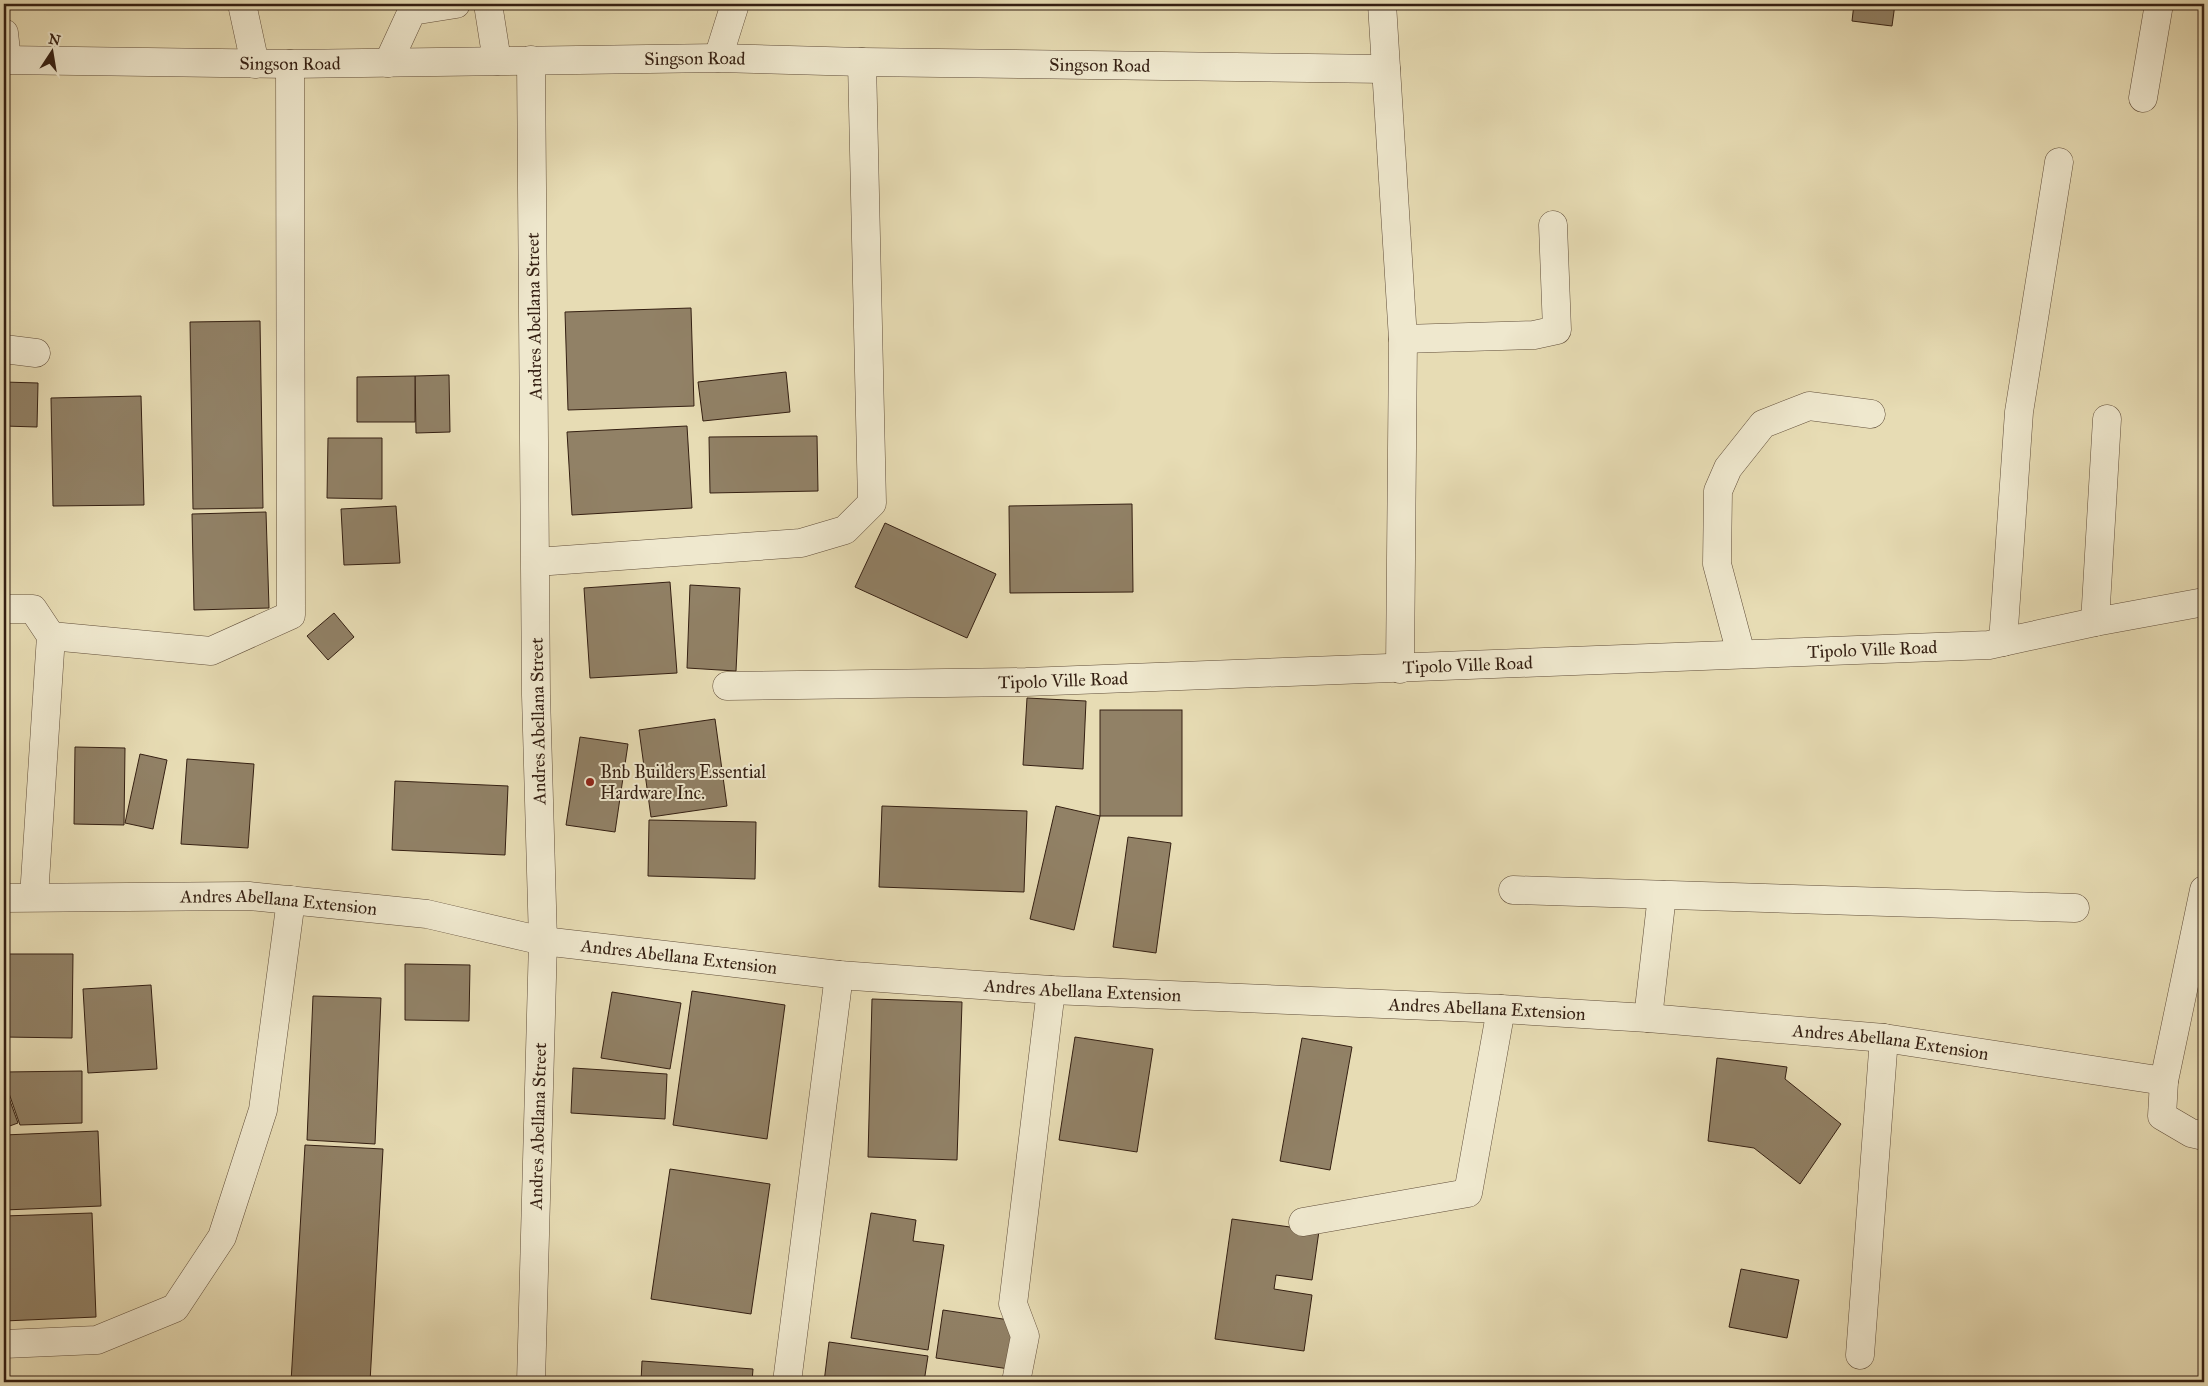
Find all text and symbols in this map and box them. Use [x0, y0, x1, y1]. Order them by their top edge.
north arrow [28, 28, 78, 78]
text: N [47, 30, 62, 49]
street label: Singson Road [644, 47, 746, 71]
street label: Singson Road [239, 52, 341, 76]
street label: Singson Road [1049, 54, 1151, 77]
street label: Andres Abellana Street [522, 232, 546, 401]
street label: Tipolo Ville Road [1807, 636, 1938, 663]
street label: Andres Abellana Street [526, 637, 550, 806]
street label: Tipolo Ville Road [1402, 652, 1533, 679]
street label: Tipolo Ville Road [998, 667, 1128, 693]
place label: Bnb Builders Essential Hardware Inc. [600, 761, 766, 804]
marker: Bnb Builders Essential Hardware Inc. [584, 776, 596, 788]
street label: Andres Abellana Extension [179, 885, 378, 920]
street label: Andres Abellana Extension [579, 934, 779, 979]
street label: Andres Abellana Extension [982, 974, 1182, 1006]
street label: Andres Abellana Extension [1387, 993, 1587, 1025]
street label: Andres Abellana Extension [1791, 1019, 1990, 1065]
street label: Andres Abellana Street [525, 1042, 551, 1211]

